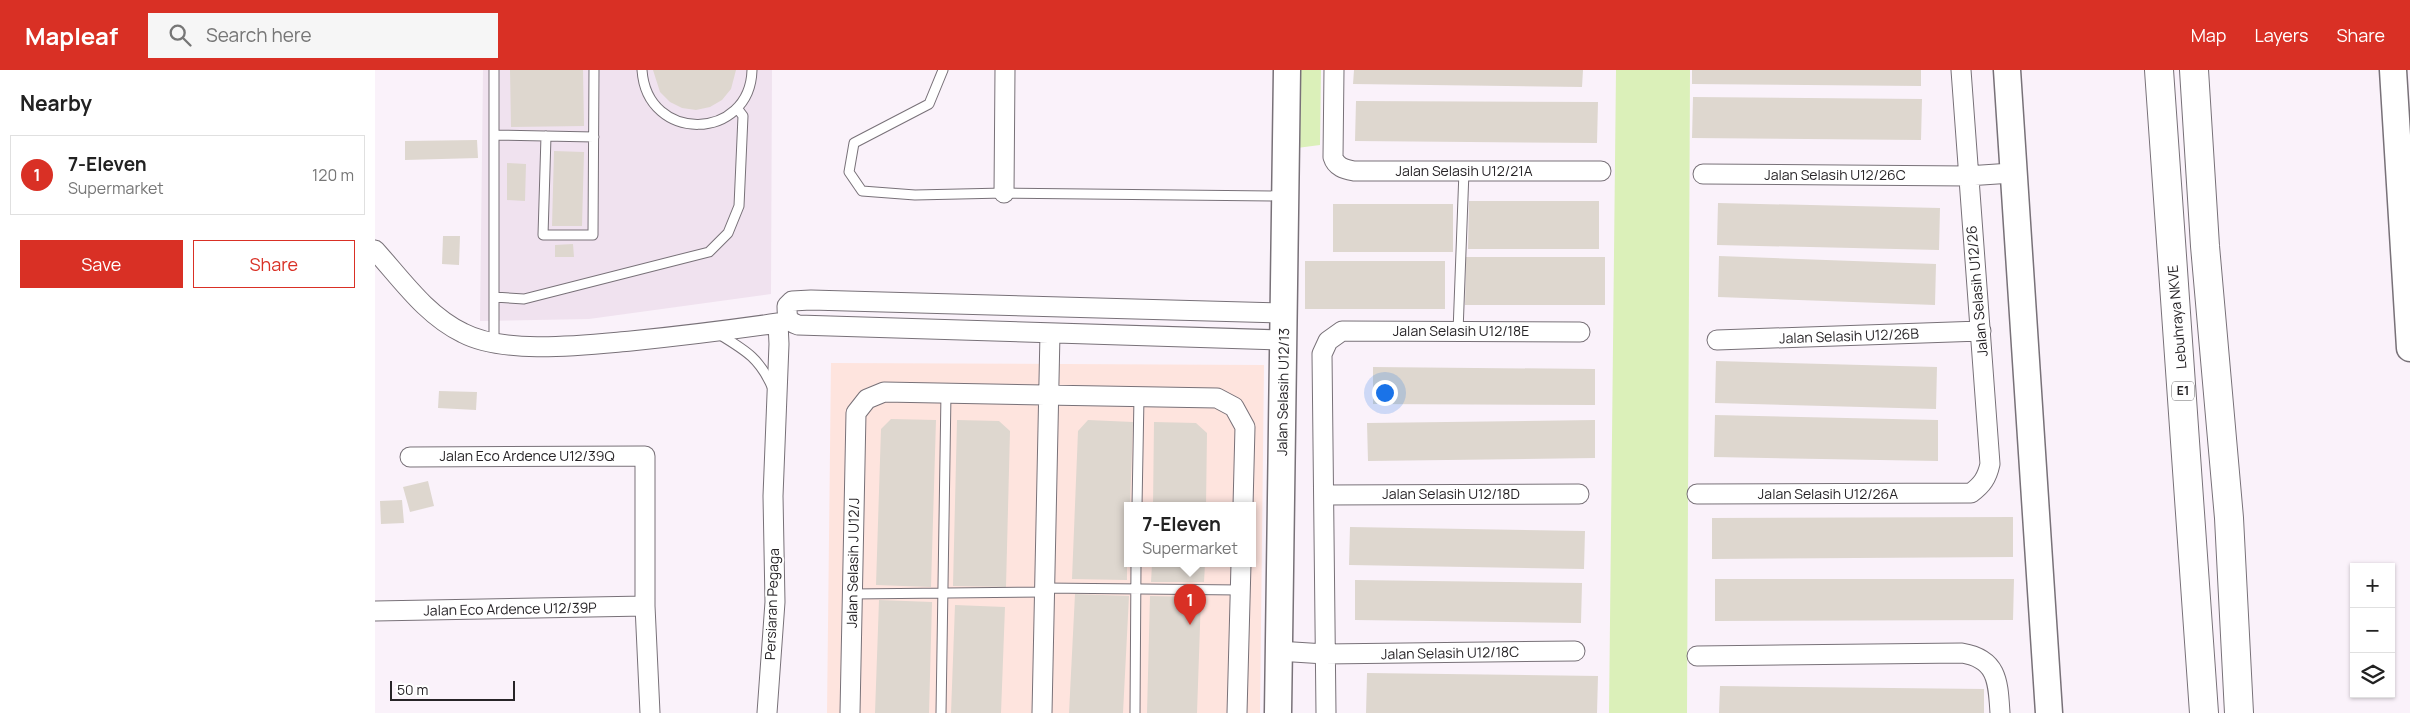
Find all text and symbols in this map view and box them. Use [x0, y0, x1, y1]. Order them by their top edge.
search box [148, 13, 498, 58]
text: Mapleaf [25, 19, 118, 52]
icon: search [166, 21, 194, 49]
text: Search here [206, 22, 312, 48]
text: Map [2191, 23, 2226, 47]
text: Layers [2254, 23, 2308, 47]
text: Share [2336, 23, 2385, 47]
text: Nearby [20, 89, 92, 117]
text: 7-Eleven [68, 151, 147, 177]
street label: Jalan Selasih U12/21A [1395, 161, 1533, 180]
text: 1 [33, 164, 41, 186]
text: 120 m [312, 164, 354, 186]
street label: Jalan Selasih U12/26C [1764, 165, 1906, 184]
text: Supermarket [68, 177, 164, 199]
street label: Jalan Selasih U12/26 [1961, 225, 1992, 357]
button: Save [20, 240, 183, 288]
button: Share [193, 240, 355, 288]
street label: Lebuhraya NKVE [2162, 264, 2191, 370]
street label: Jalan Selasih U12/18E [1393, 321, 1529, 340]
street label: Jalan Selasih U12/26B [1779, 324, 1920, 347]
street label: Jalan Selasih U12/13 [1272, 328, 1293, 456]
your location [1372, 380, 1398, 406]
road number: E1 [2172, 382, 2194, 401]
street label: Jalan Eco Ardence U12/39Q [439, 446, 615, 465]
street label: Jalan Selasih U12/18D [1382, 484, 1520, 503]
street label: Jalan Selasih U12/26A [1758, 484, 1898, 503]
street label: Jalan Selasih J U12/J [842, 498, 863, 628]
popup [1124, 502, 1256, 567]
text: 7-Eleven [1142, 511, 1221, 537]
text: Supermarket [1142, 537, 1238, 559]
street label: Persiaran Pegaga [760, 548, 783, 660]
map controls [2350, 563, 2395, 698]
button: + [2350, 563, 2395, 608]
pin: 1 [1174, 584, 1206, 625]
street label: Jalan Eco Ardence U12/39P [423, 597, 597, 620]
button: − [2350, 608, 2395, 653]
street label: Jalan Selasih U12/18C [1381, 642, 1519, 663]
button: layers [2350, 653, 2395, 698]
scale bar [390, 678, 515, 701]
text: 50 m [397, 680, 428, 699]

